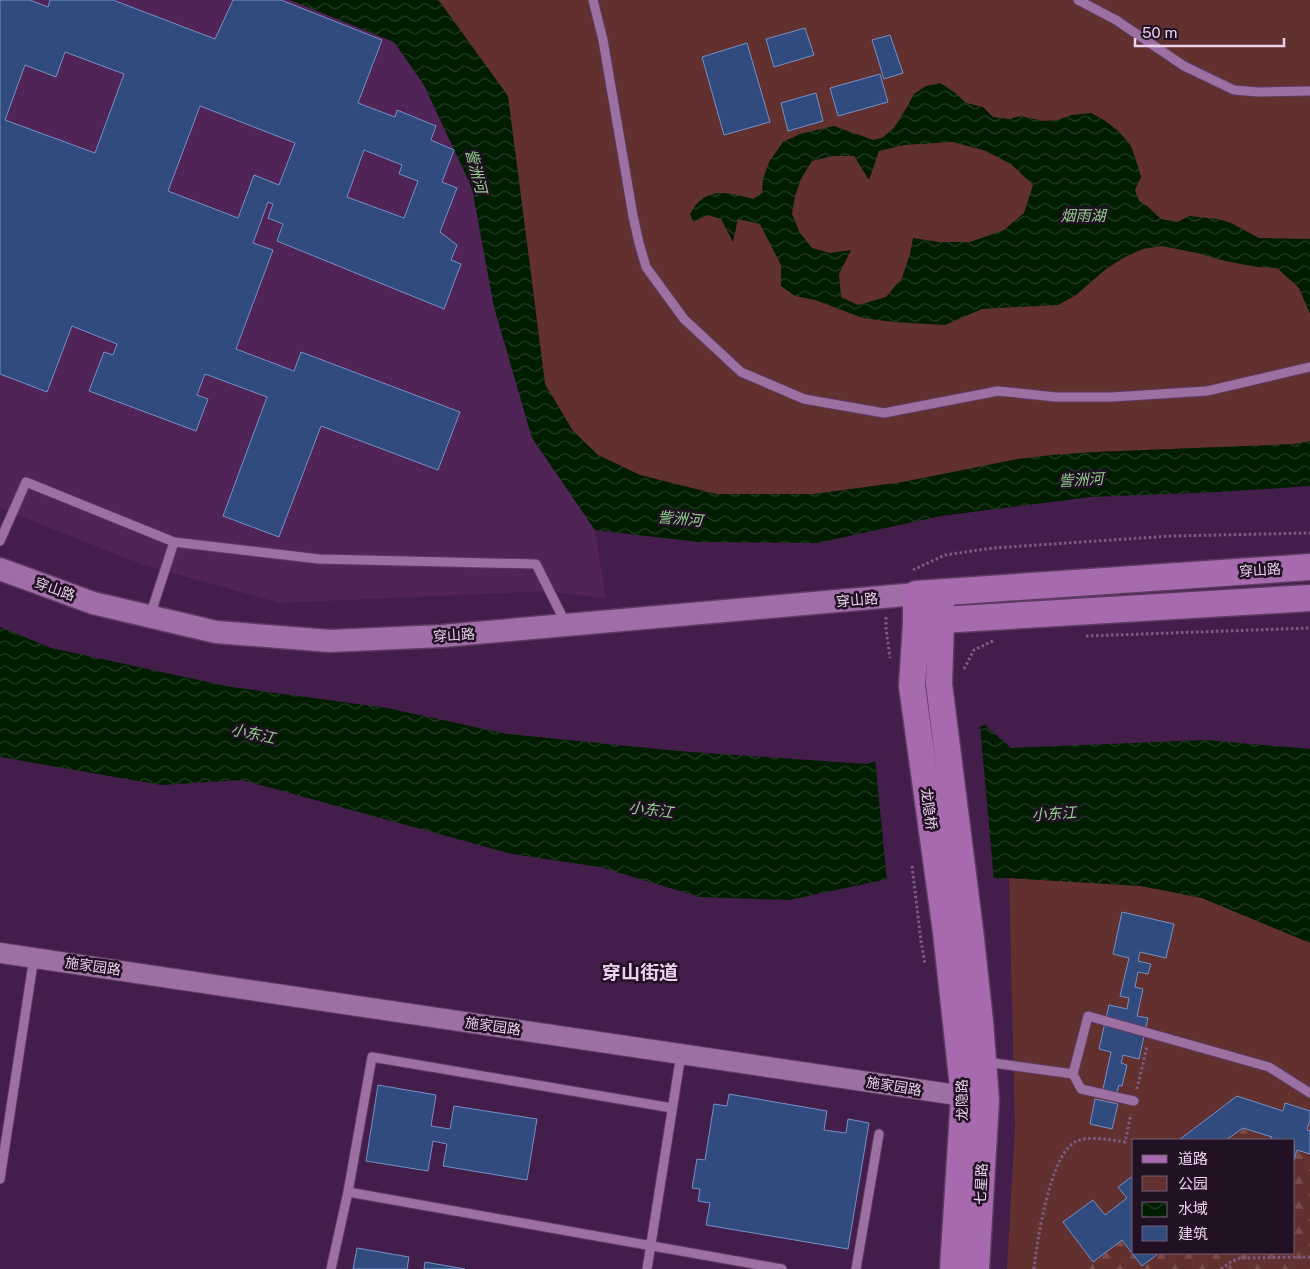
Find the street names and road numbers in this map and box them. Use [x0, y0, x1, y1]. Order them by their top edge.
street label: 穿山路 [1238, 561, 1282, 579]
street label: 穿山路 [33, 574, 77, 604]
street label: 穿山路 [835, 590, 879, 610]
street label: 穿山路 [432, 626, 476, 644]
street label: 龙隐桥 [918, 787, 940, 831]
street label: 施家园路 [64, 954, 122, 978]
street label: 施家园路 [464, 1014, 522, 1038]
street label: 施家园路 [865, 1074, 923, 1098]
street label: 龙隐路 [954, 1079, 970, 1121]
street label: 七星路 [972, 1163, 990, 1205]

